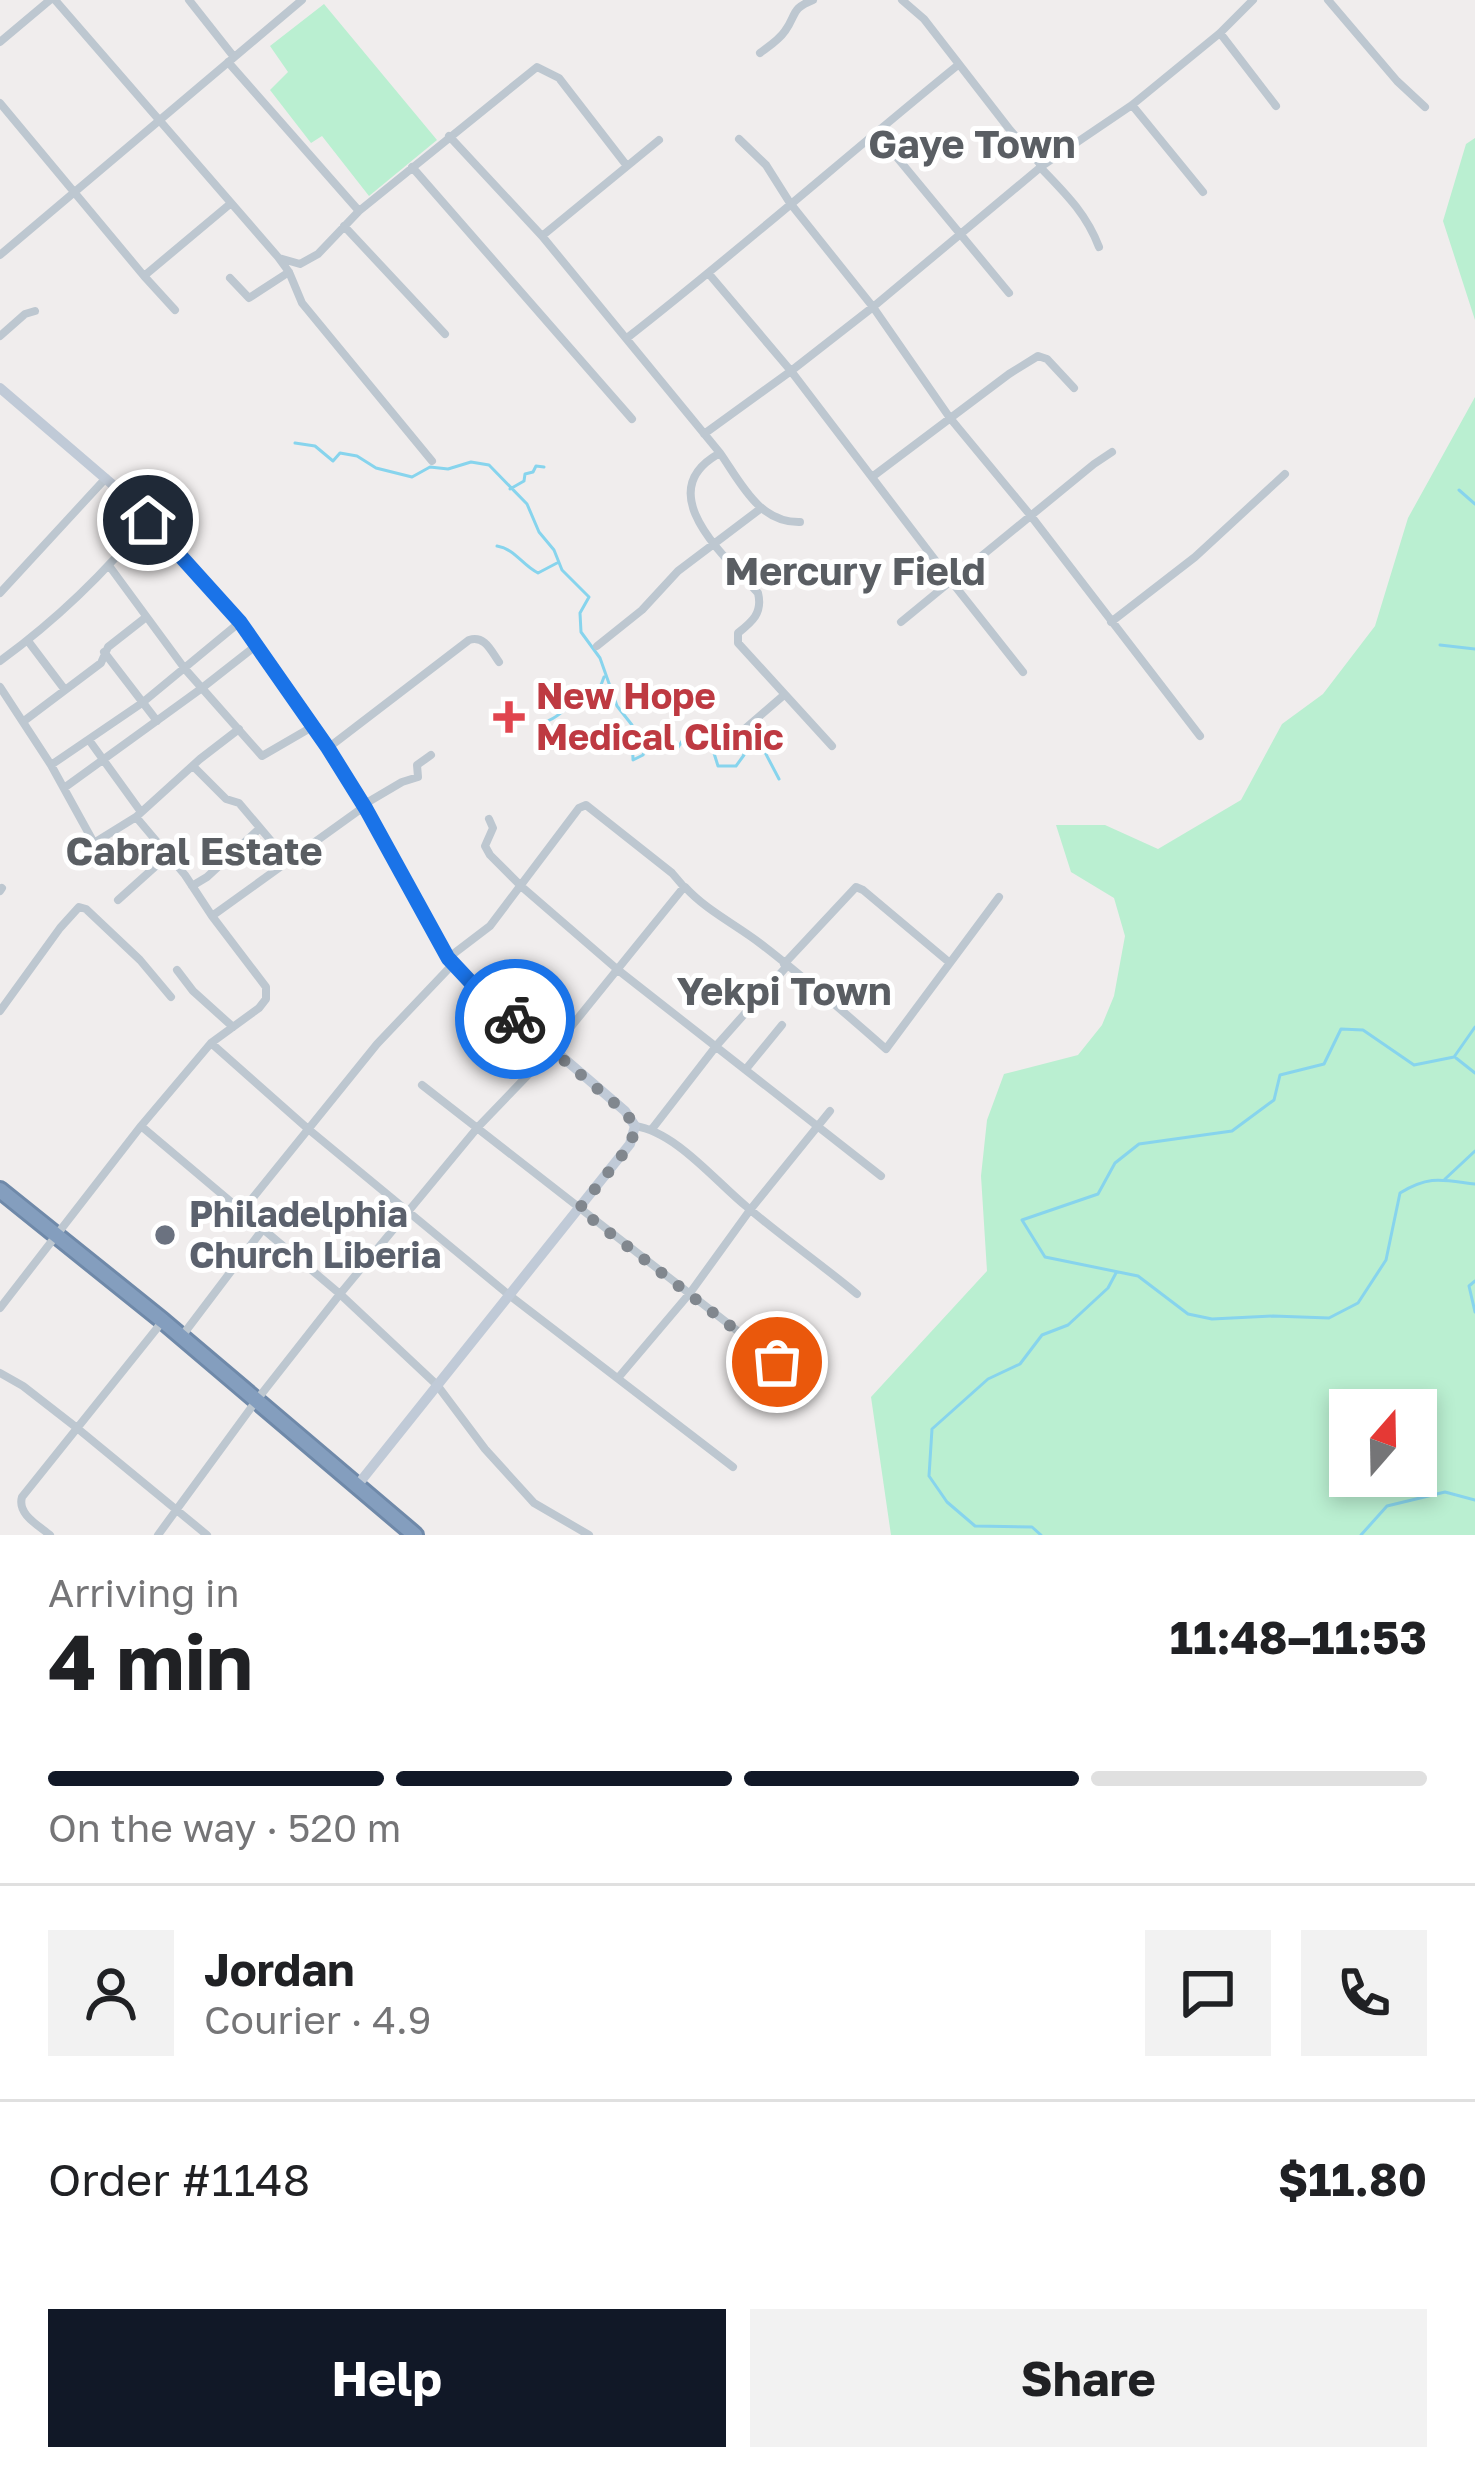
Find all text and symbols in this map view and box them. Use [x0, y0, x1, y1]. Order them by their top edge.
district label: Gaye Town [868, 120, 1076, 167]
pin [97, 469, 199, 571]
icon: home [115, 487, 181, 553]
district label: Mercury Field [724, 547, 986, 594]
place label: New Hope Medical Clinic [536, 674, 784, 758]
marker: New Hope Medical Clinic [493, 701, 525, 733]
district label: Cabral Estate [65, 827, 323, 874]
courier [455, 959, 575, 1079]
district label: Yekpi Town [676, 967, 892, 1014]
icon: bike [482, 986, 548, 1052]
place label: Philadelphia Church Liberia [189, 1192, 441, 1276]
marker: Philadelphia Church Liberia [152, 1222, 178, 1248]
pin [726, 1311, 828, 1413]
icon: bag [744, 1329, 810, 1395]
north arrow [1329, 1389, 1437, 1497]
map controls [1329, 1389, 1437, 1497]
text: Arriving in [48, 1569, 239, 1616]
text: 11:48–11:53 [1170, 1610, 1427, 1664]
text: 4 min [48, 1614, 253, 1707]
text: On the way · 520 m [48, 1804, 401, 1851]
button: person [48, 1930, 174, 2056]
button: chat [1145, 1930, 1271, 2056]
button: phone [1301, 1930, 1427, 2056]
text: Jordan [204, 1942, 355, 1996]
text: Courier · 4.9 [204, 1996, 431, 2043]
text: Order #1148 [48, 2152, 310, 2206]
text: $11.80 [1278, 2152, 1427, 2206]
button: Help [48, 2309, 726, 2447]
button: Share [750, 2309, 1427, 2447]

